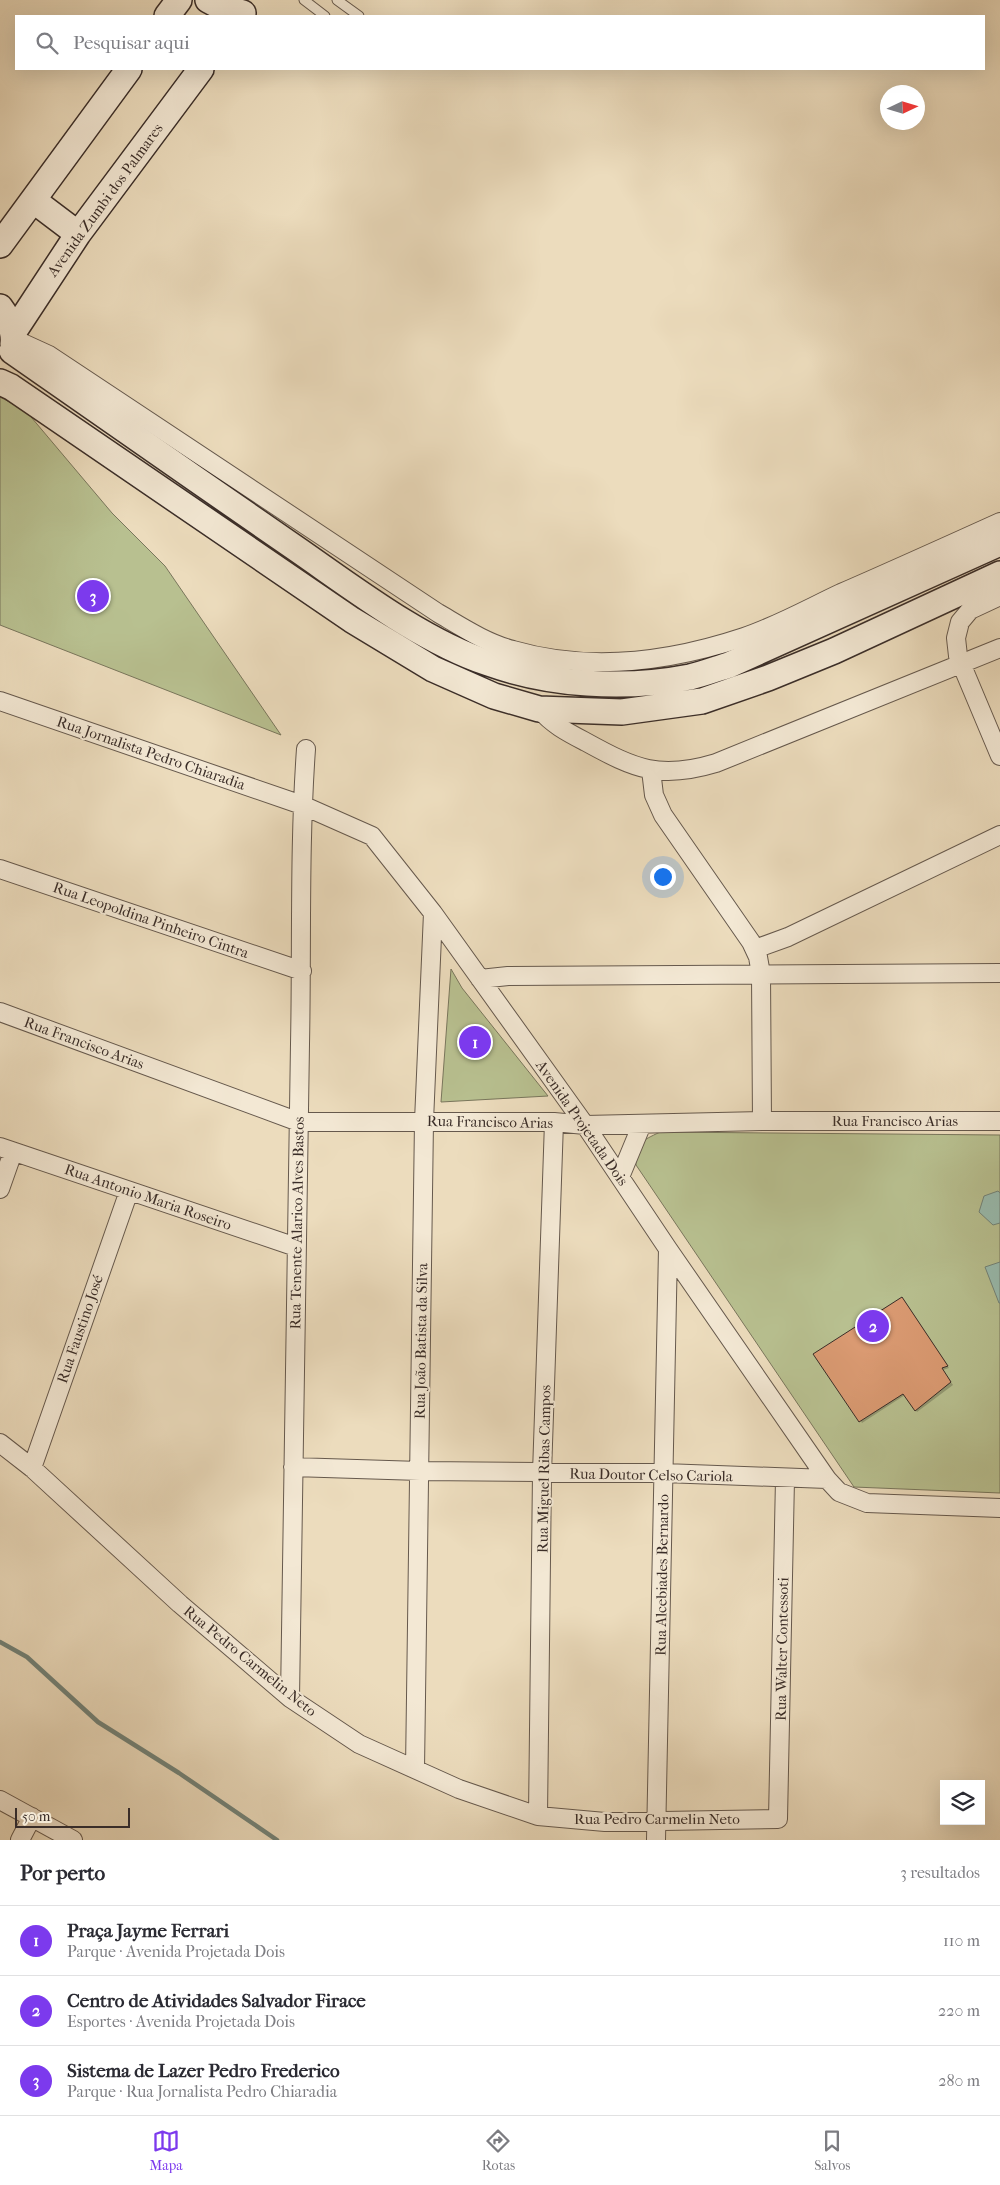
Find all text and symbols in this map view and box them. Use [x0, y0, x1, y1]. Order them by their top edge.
search box [15, 15, 985, 70]
icon: search [33, 29, 61, 57]
text: Pesquisar aqui [73, 32, 190, 54]
north arrow [880, 85, 925, 130]
street label: Avenida Zumbi dos Palmares [43, 120, 167, 281]
pin: 3 [77, 577, 109, 615]
street label: Rua Jornalista Pedro Chiaradia [55, 712, 248, 794]
your location [650, 864, 676, 890]
street label: Rua Leopoldina Pinheiro Cintra [51, 878, 252, 962]
street label: Rua Francisco Arias [22, 1013, 147, 1073]
pin: 1 [459, 1023, 491, 1061]
street label: Avenida Projetada Dois [531, 1056, 632, 1190]
street label: Rua Francisco Arias [427, 1112, 554, 1132]
street label: Rua Francisco Arias [832, 1112, 959, 1130]
street label: Rua Tenente Alarico Alves Bastos [286, 1116, 308, 1330]
street label: Rua Antonio Maria Roseiro [62, 1160, 234, 1234]
street label: Rua João Batista da Silva [411, 1262, 431, 1419]
street label: Rua Faustino José [53, 1272, 107, 1385]
pin: 2 [857, 1307, 889, 1345]
street label: Rua Miguel Ribas Campos [534, 1384, 554, 1553]
street label: Rua Doutor Celso Cariola [569, 1465, 734, 1485]
street label: Rua Alcebiades Bernardo [652, 1494, 672, 1656]
street label: Rua Walter Contessoti [772, 1576, 792, 1721]
street label: Rua Pedro Carmelin Neto [180, 1602, 320, 1720]
map controls [940, 1780, 985, 1825]
button: layers [940, 1780, 985, 1825]
scale bar [15, 1805, 130, 1828]
text: 50 m [22, 1808, 50, 1825]
street label: Rua Pedro Carmelin Neto [574, 1810, 740, 1828]
text: Por perto [20, 1861, 105, 1885]
text: 3 resultados [900, 1863, 980, 1882]
text: Praça Jayme Ferrari [67, 1920, 229, 1942]
text: 1 [33, 1931, 39, 1950]
text: 110 m [943, 1931, 980, 1950]
text: Parque · Avenida Projetada Dois [67, 1942, 285, 1961]
text: Centro de Atividades Salvador Firace [67, 1990, 366, 2012]
text: 2 [32, 2001, 40, 2020]
text: 220 m [938, 2001, 980, 2020]
text: Esportes · Avenida Projetada Dois [67, 2012, 295, 2031]
text: Sistema de Lazer Pedro Frederico [67, 2060, 340, 2082]
text: 3 [33, 2071, 39, 2090]
text: 280 m [938, 2071, 980, 2090]
text: Parque · Rua Jornalista Pedro Chiaradia [67, 2082, 337, 2101]
tab: Mapa [149, 2127, 183, 2174]
tab: Rotas [482, 2127, 515, 2174]
tab: Salvos [814, 2127, 851, 2174]

